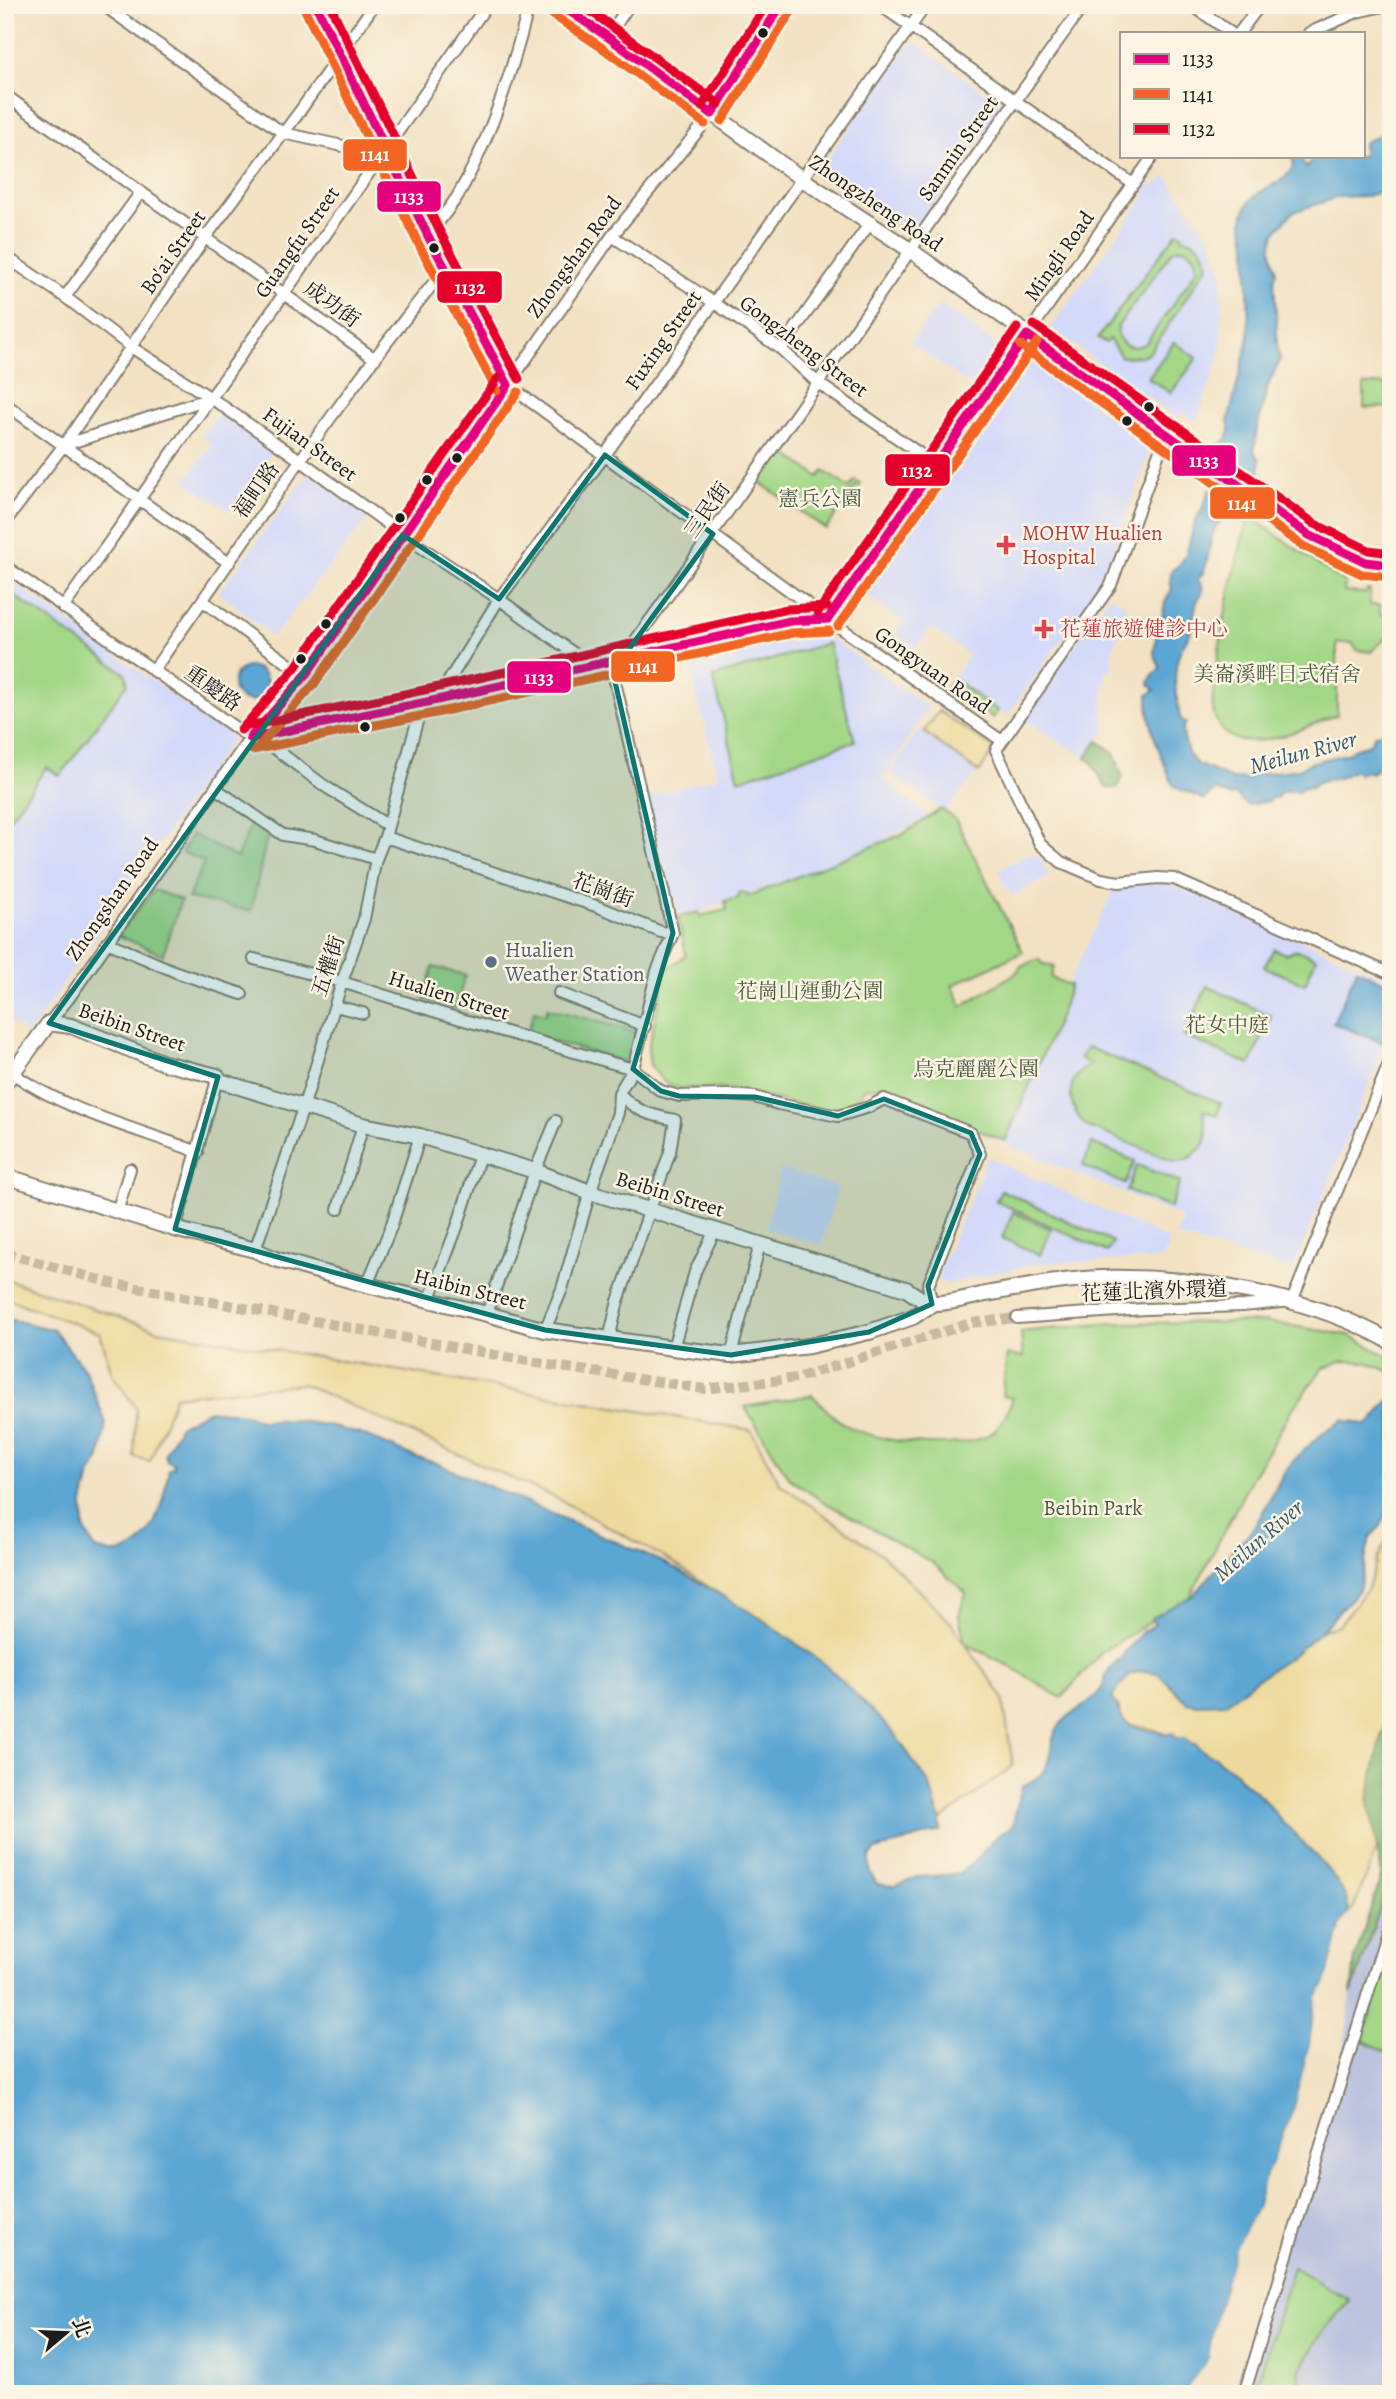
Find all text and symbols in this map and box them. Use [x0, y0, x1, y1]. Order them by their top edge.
unlabelled marker [756, 26, 770, 40]
legend [1120, 32, 1364, 158]
text: 1133 [1182, 45, 1214, 73]
text: 1141 [1182, 81, 1213, 109]
street label: Sanmin Street [911, 90, 1005, 206]
text: 1132 [1182, 115, 1215, 143]
line badge: 1141 [342, 138, 408, 172]
text: 1141 [360, 142, 390, 168]
street label: Zhongzheng Road [804, 148, 949, 259]
street label: Guangfu Street [248, 180, 346, 304]
line badge: 1133 [376, 180, 442, 213]
text: 1133 [394, 184, 424, 210]
street label: Zhongshan Road [520, 190, 628, 324]
street label: Bo'ai Street [134, 204, 212, 300]
street label: Mingli Road [1018, 205, 1101, 307]
unlabelled marker [427, 241, 441, 255]
line badge: 1132 [436, 270, 503, 304]
street label: 成功街 [298, 274, 366, 334]
text: 1132 [455, 275, 485, 301]
street label: Fuxing Street [618, 284, 708, 395]
street label: Gongzheng Street [734, 288, 874, 404]
street label: Fujian Street [257, 400, 363, 488]
unlabelled marker [1142, 400, 1156, 414]
unlabelled marker [1120, 414, 1134, 428]
line badge: 1133 [1171, 444, 1237, 477]
text: 1133 [1189, 448, 1219, 474]
unlabelled marker [450, 451, 464, 465]
line badge: 1132 [884, 453, 951, 487]
street label: 福町路 [226, 456, 286, 524]
text: 1132 [902, 458, 932, 484]
unlabelled marker [420, 473, 434, 487]
street label: 三民街 [677, 476, 737, 544]
park label: 憲兵公園 [778, 485, 862, 513]
line badge: 1141 [1209, 486, 1276, 520]
text: 1141 [1227, 491, 1257, 517]
unlabelled marker [393, 511, 407, 525]
place label: MOHW Hualien Hospital [1022, 519, 1163, 571]
marker: MOHW Hualien Hospital [996, 535, 1016, 555]
place label: 花蓮旅遊健診中心 [1060, 615, 1228, 643]
unlabelled marker [319, 617, 333, 631]
marker: 花蓮旅遊健診中心 [1034, 619, 1054, 639]
street label: Gongyuan Road [869, 620, 997, 721]
line badge: 1141 [610, 650, 676, 683]
unlabelled marker [294, 652, 308, 666]
text: 1141 [628, 654, 658, 680]
street label: 重慶路 [179, 658, 247, 718]
line badge: 1133 [506, 660, 572, 694]
park label: 美崙溪畔日式宿舍 [1193, 660, 1361, 688]
text: 1133 [524, 665, 554, 691]
unlabelled marker [358, 720, 372, 734]
water label: Meilun River [1246, 723, 1361, 782]
street label: Zhongshan Road [59, 831, 165, 966]
street label: 花崗街 [569, 866, 637, 914]
street label: 五權街 [305, 932, 351, 1000]
place label: Hualien Weather Station [504, 936, 645, 988]
marker: Hualien Weather Station [483, 954, 499, 970]
street label: Hualien Street [385, 963, 513, 1027]
park label: 花崗山運動公園 [737, 977, 884, 1005]
street label: Beibin Street [75, 996, 189, 1058]
park label: 花女中庭 [1185, 1011, 1269, 1039]
park label: 烏克麗麗公園 [913, 1055, 1039, 1083]
street label: Beibin Street [613, 1164, 727, 1224]
street label: Haibin Street [411, 1262, 529, 1317]
street label: 花蓮北濱外環道 [1080, 1274, 1228, 1308]
water label: Meilun River [1207, 1492, 1311, 1588]
park label: Beibin Park [1043, 1494, 1143, 1522]
north arrow [32, 2298, 102, 2368]
text: 北 [66, 2315, 97, 2341]

